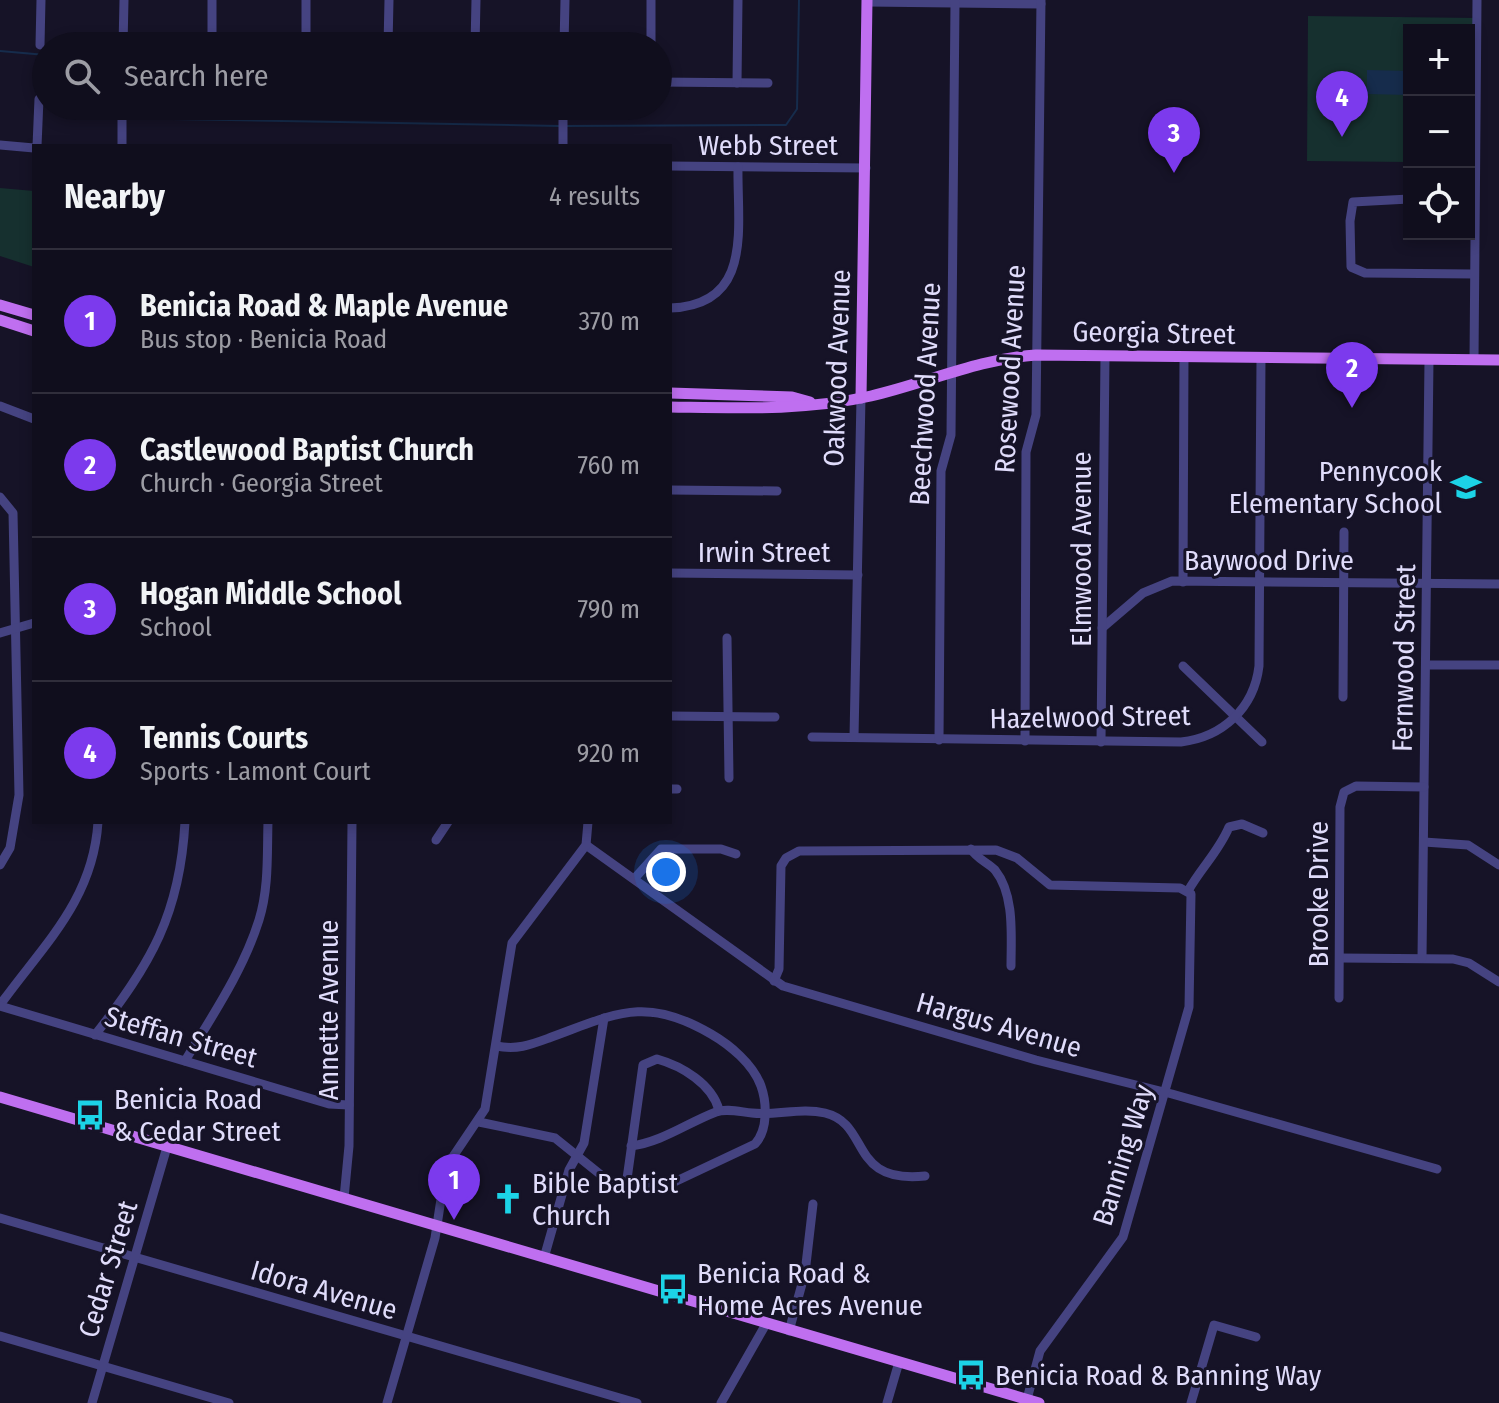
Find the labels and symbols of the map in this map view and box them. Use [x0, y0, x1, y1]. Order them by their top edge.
pin: 4 [1316, 71, 1368, 137]
pin: 3 [1148, 107, 1200, 173]
street label: Webb Street [698, 129, 839, 162]
street label: Rosewood Avenue [988, 264, 1032, 474]
street label: Oakwood Avenue [817, 269, 857, 467]
street label: Beechwood Avenue [903, 282, 947, 506]
street label: Georgia Street [1072, 315, 1237, 351]
pin: 2 [1326, 342, 1378, 408]
street label: Elmwood Avenue [1065, 451, 1098, 647]
place label: Pennycook Elementary School [1229, 455, 1443, 520]
school or university icon: Pennycook Elementary School [1449, 470, 1483, 504]
street label: Irwin Street [698, 536, 831, 569]
street label: Baywood Drive [1184, 544, 1354, 577]
street label: Fernwood Street [1386, 563, 1422, 752]
street label: Hazelwood Street [989, 699, 1192, 735]
street label: Brooke Drive [1302, 821, 1335, 967]
your location [646, 852, 686, 892]
street label: Annette Avenue [312, 920, 345, 1100]
street label: Hargus Avenue [913, 986, 1085, 1064]
street label: Steffan Street [101, 1000, 262, 1075]
street label: Banning Way [1086, 1080, 1160, 1230]
place label: Benicia Road & Cedar Street [114, 1083, 281, 1148]
bus stop icon: Benicia Road & Cedar Street [73, 1098, 107, 1132]
pin: 1 [428, 1154, 480, 1220]
place label: Bible Baptist Church [532, 1167, 679, 1232]
church icon: Bible Baptist Church [491, 1182, 525, 1216]
street label: Cedar Street [72, 1196, 145, 1341]
street label: Idora Avenue [247, 1253, 401, 1327]
place label: Benicia Road & Home Acres Avenue [697, 1257, 923, 1322]
bus stop icon: Benicia Road & Home Acres Avenue [656, 1272, 690, 1306]
bus stop icon: Benicia Road & Banning Way [954, 1358, 988, 1392]
place label: Benicia Road & Banning Way [995, 1359, 1322, 1392]

